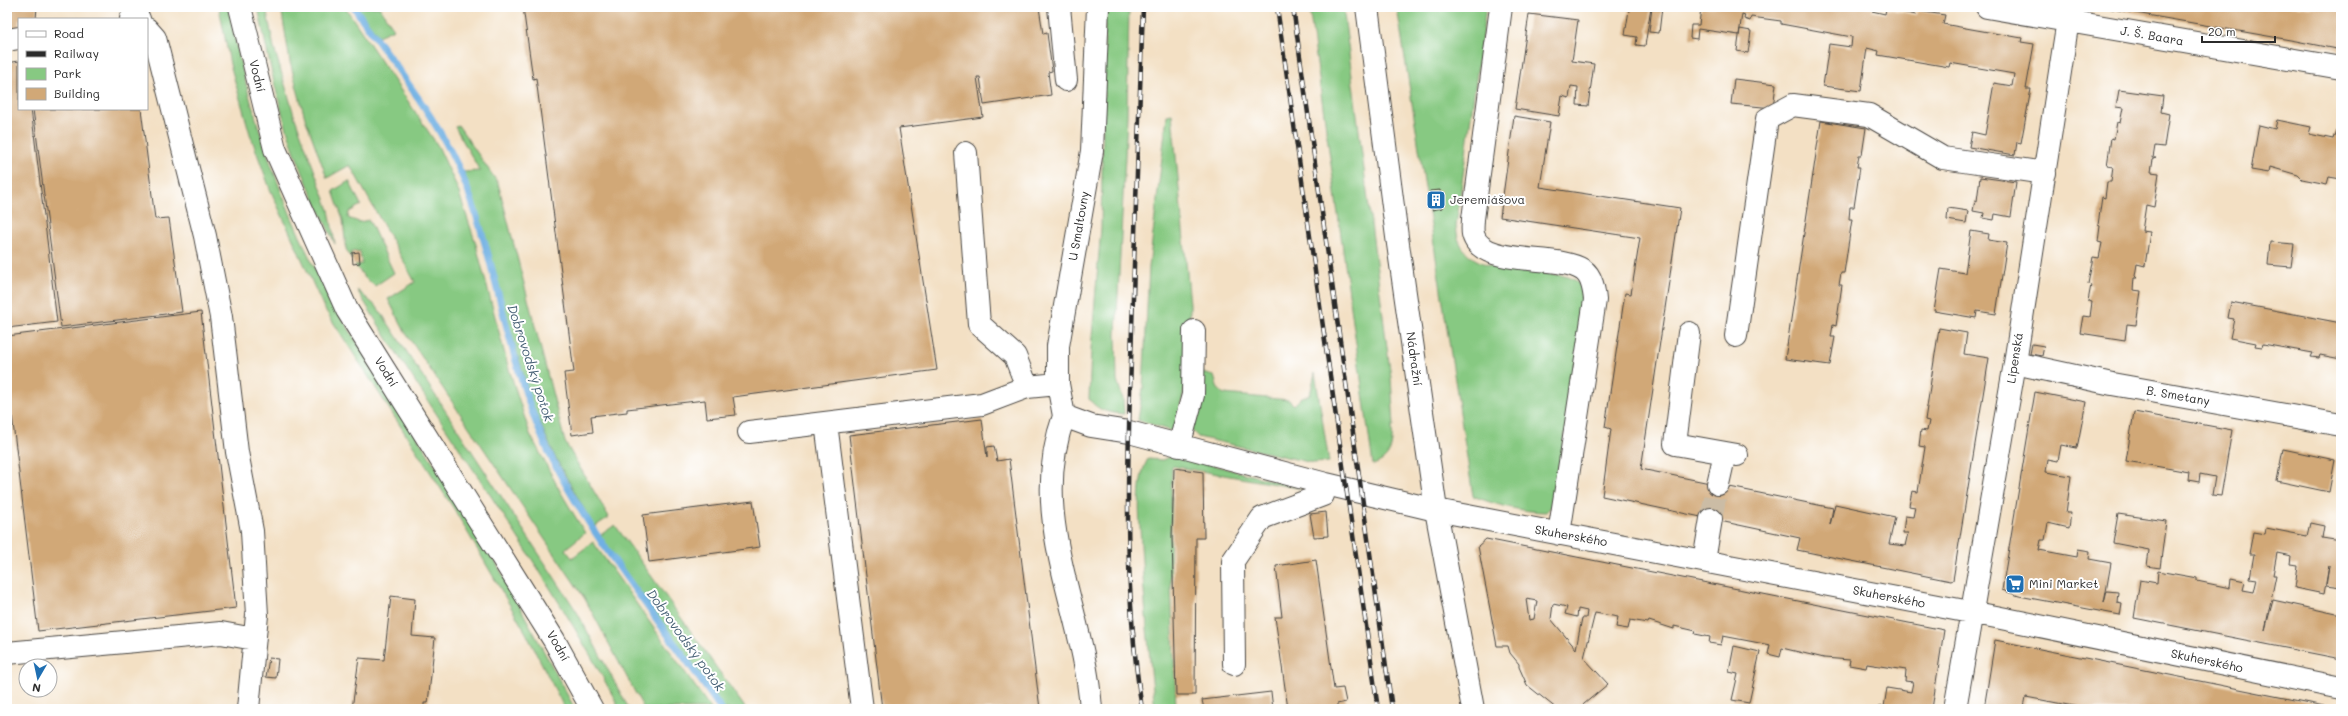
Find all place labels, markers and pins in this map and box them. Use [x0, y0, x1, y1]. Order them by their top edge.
building icon: Jeremiášova [1425, 189, 1447, 211]
place label: Jeremiášova [1450, 191, 1525, 207]
supermarket icon: Mini Market [2004, 573, 2026, 595]
place label: Mini Market [2029, 575, 2099, 591]

